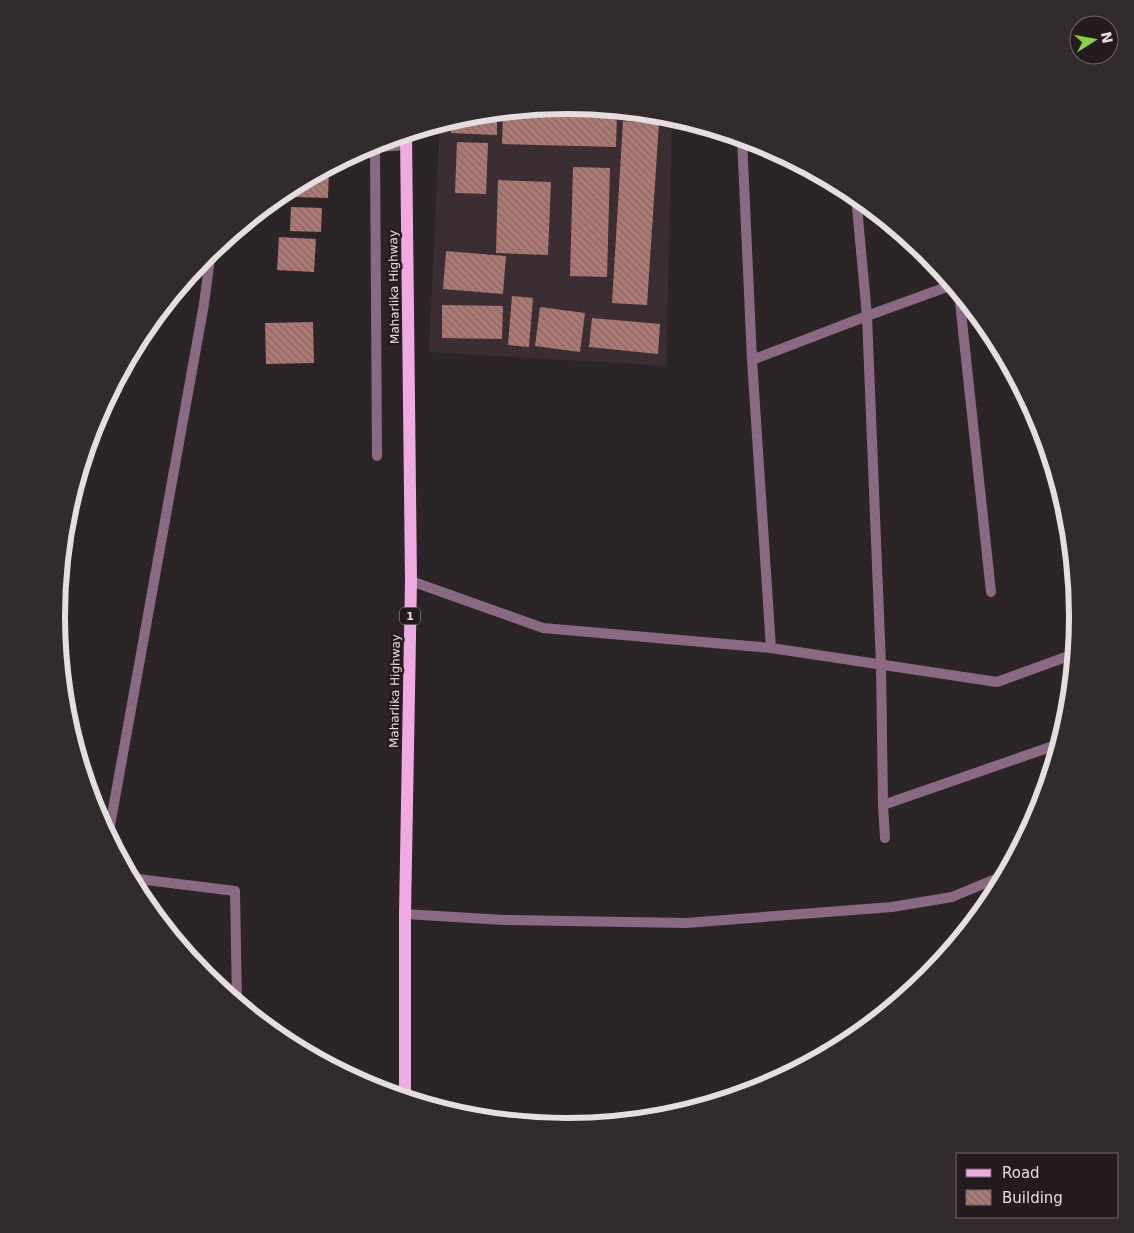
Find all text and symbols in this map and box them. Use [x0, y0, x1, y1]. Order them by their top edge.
north arrow [1069, 15, 1119, 65]
text: N [1098, 30, 1116, 45]
street label: Maharlika Highway [386, 230, 402, 344]
road number: 1 [400, 608, 420, 624]
street label: Maharlika Highway [387, 634, 403, 748]
legend [956, 1153, 1119, 1218]
text: Road [1002, 1164, 1040, 1182]
text: Building [1002, 1189, 1063, 1207]

